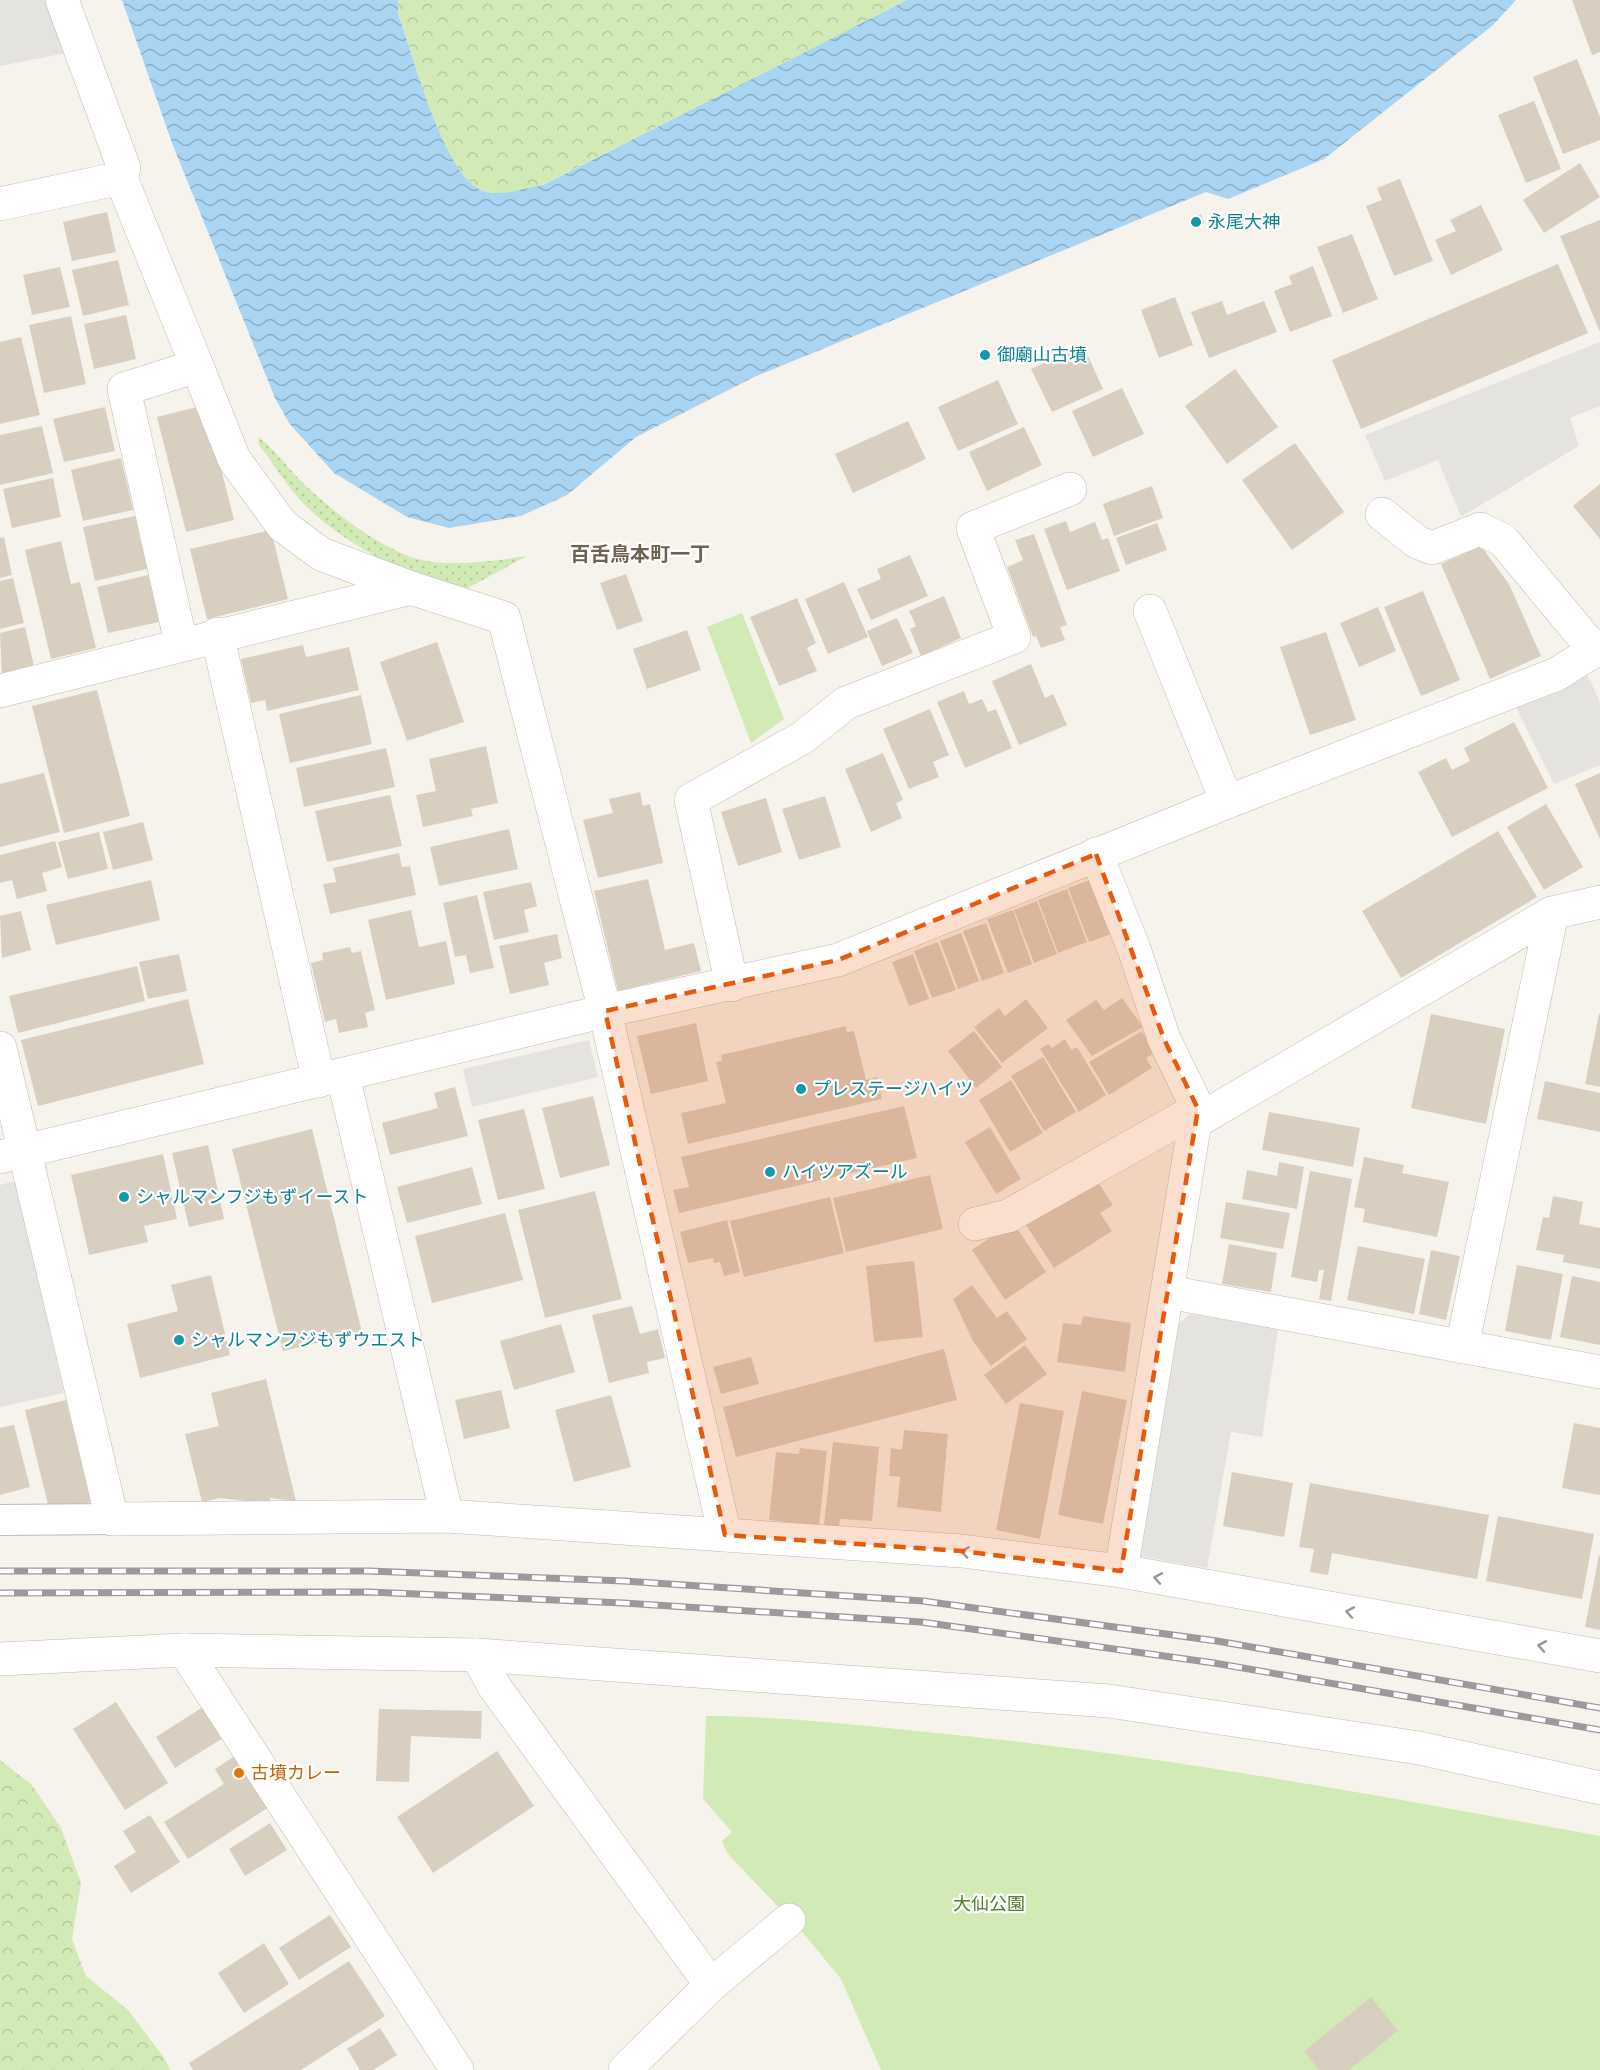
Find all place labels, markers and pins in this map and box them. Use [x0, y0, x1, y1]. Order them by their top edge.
place label: 永尾大神 [1208, 210, 1280, 234]
marker: 永尾大神 [1189, 215, 1203, 229]
place label: 御廟山古墳 [997, 343, 1087, 367]
marker: 御廟山古墳 [978, 348, 992, 362]
place label: プレステージハイツ [813, 1077, 973, 1101]
marker: プレステージハイツ [794, 1082, 808, 1096]
place label: ハイツアズール [782, 1160, 908, 1184]
marker: ハイツアズール [763, 1165, 777, 1179]
place label: シャルマンフジもずイースト [136, 1185, 369, 1209]
marker: シャルマンフジもずイースト [117, 1190, 131, 1204]
place label: シャルマンフジもずウエスト [191, 1328, 424, 1352]
marker: シャルマンフジもずウエスト [172, 1333, 186, 1347]
place label: 古墳カレー [251, 1761, 341, 1785]
marker: 古墳カレー [232, 1766, 246, 1780]

